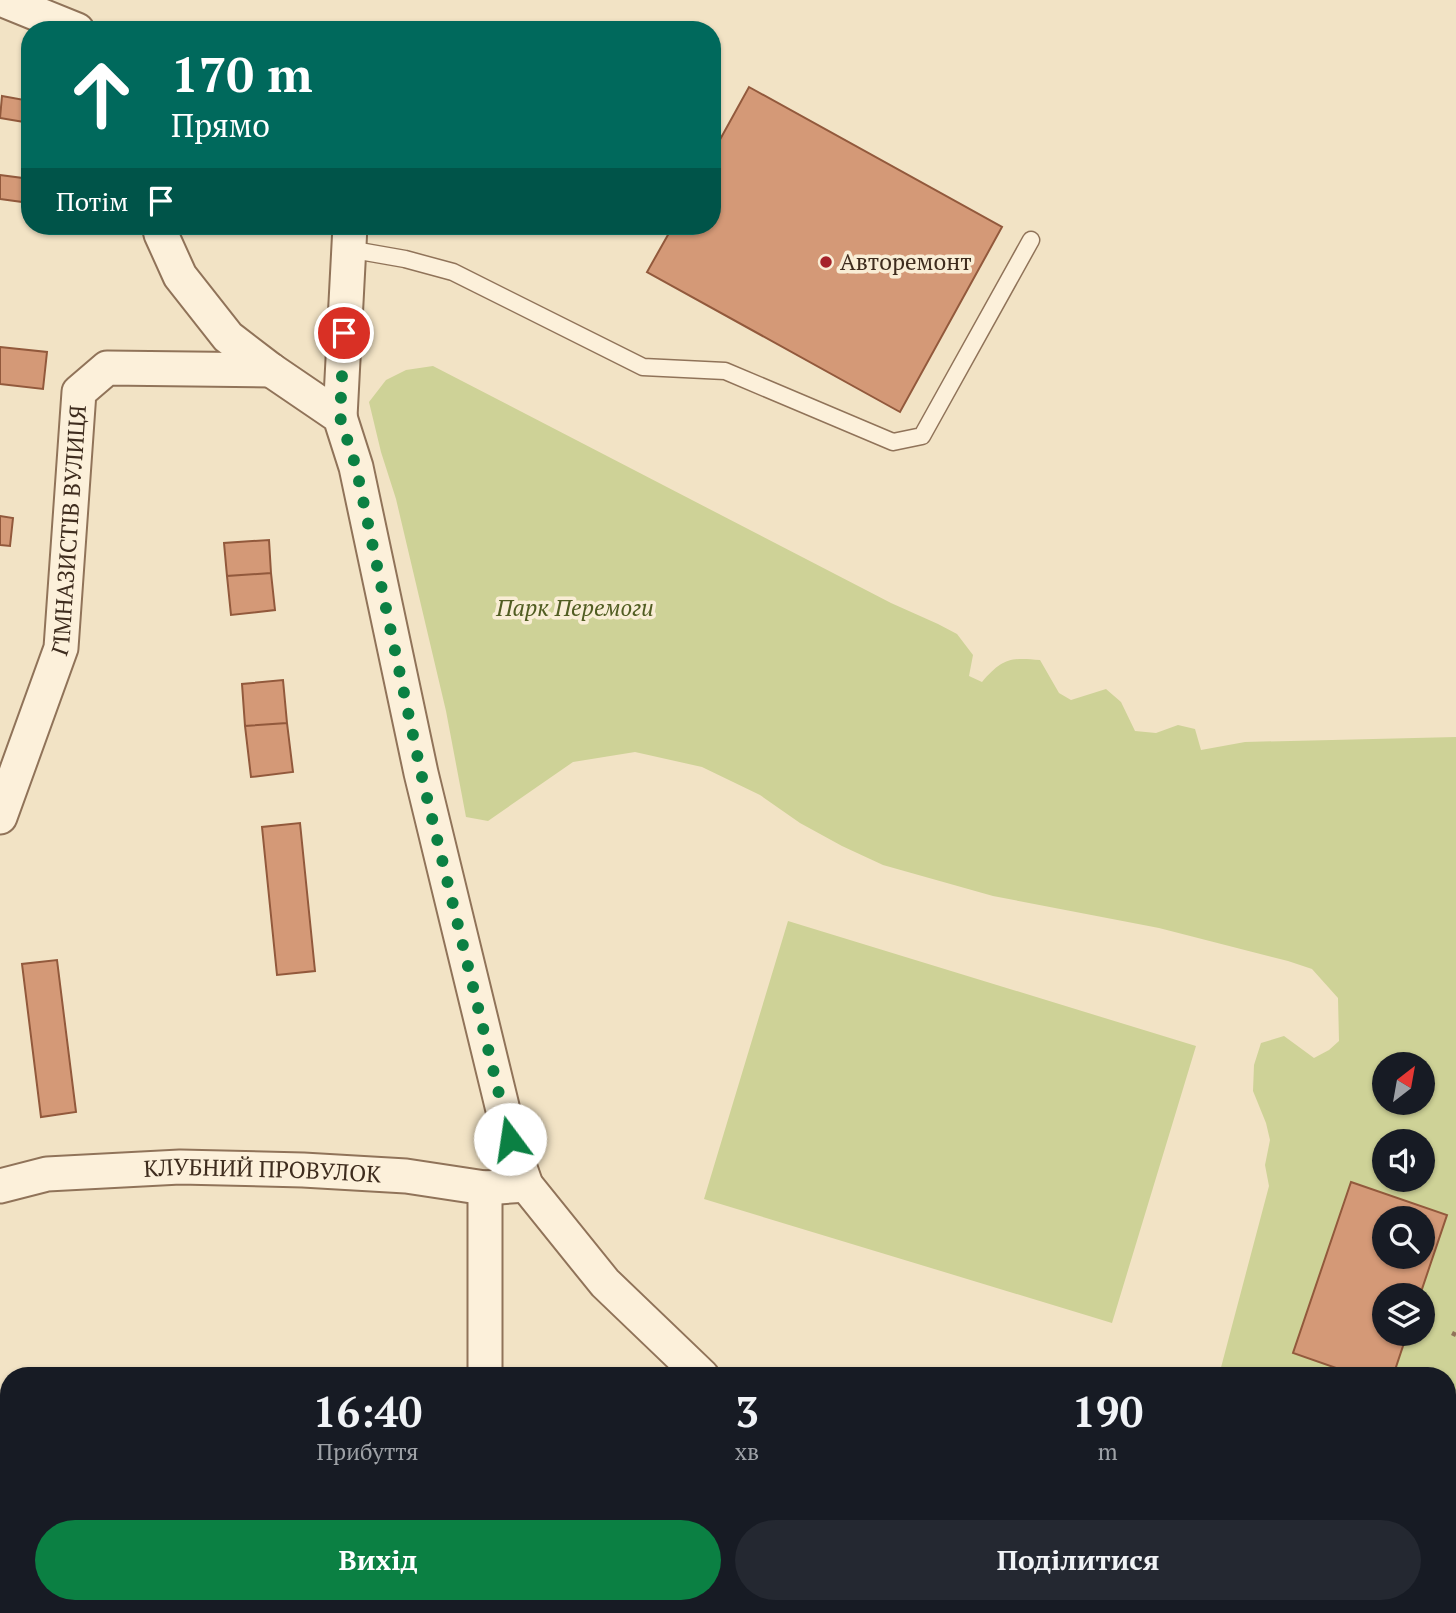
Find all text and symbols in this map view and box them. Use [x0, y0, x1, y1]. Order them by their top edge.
text: 170 m [171, 41, 313, 106]
icon: ahead [56, 49, 147, 140]
text: Прямо [171, 104, 270, 146]
icon: arrive [142, 182, 180, 220]
text: Потім [56, 184, 128, 218]
place label: Авторемонт [840, 246, 972, 277]
marker: Авторемонт [818, 254, 834, 270]
pin [314, 303, 374, 363]
icon: arrive [325, 314, 363, 352]
street label: ГІМНАЗИСТІВ ВУЛИЦЯ [44, 404, 93, 660]
park label: Парк Перемоги [495, 592, 654, 623]
north arrow [1372, 1052, 1435, 1115]
map controls [1372, 1052, 1435, 1346]
position arrow [473, 1102, 547, 1176]
button: sound [1372, 1129, 1435, 1192]
street label: КЛУБНИЙ ПРОВУЛОК [143, 1151, 382, 1190]
button: search [1372, 1206, 1435, 1269]
button: layers [1372, 1283, 1435, 1346]
text: 16:40 [313, 1383, 422, 1439]
text: 3 [735, 1383, 759, 1439]
text: 190 [1072, 1383, 1143, 1439]
text: Прибуття [316, 1436, 419, 1467]
text: хв [735, 1436, 759, 1467]
text: m [1098, 1436, 1117, 1467]
button: Вихід [35, 1520, 721, 1600]
button: Поділитися [735, 1520, 1421, 1600]

